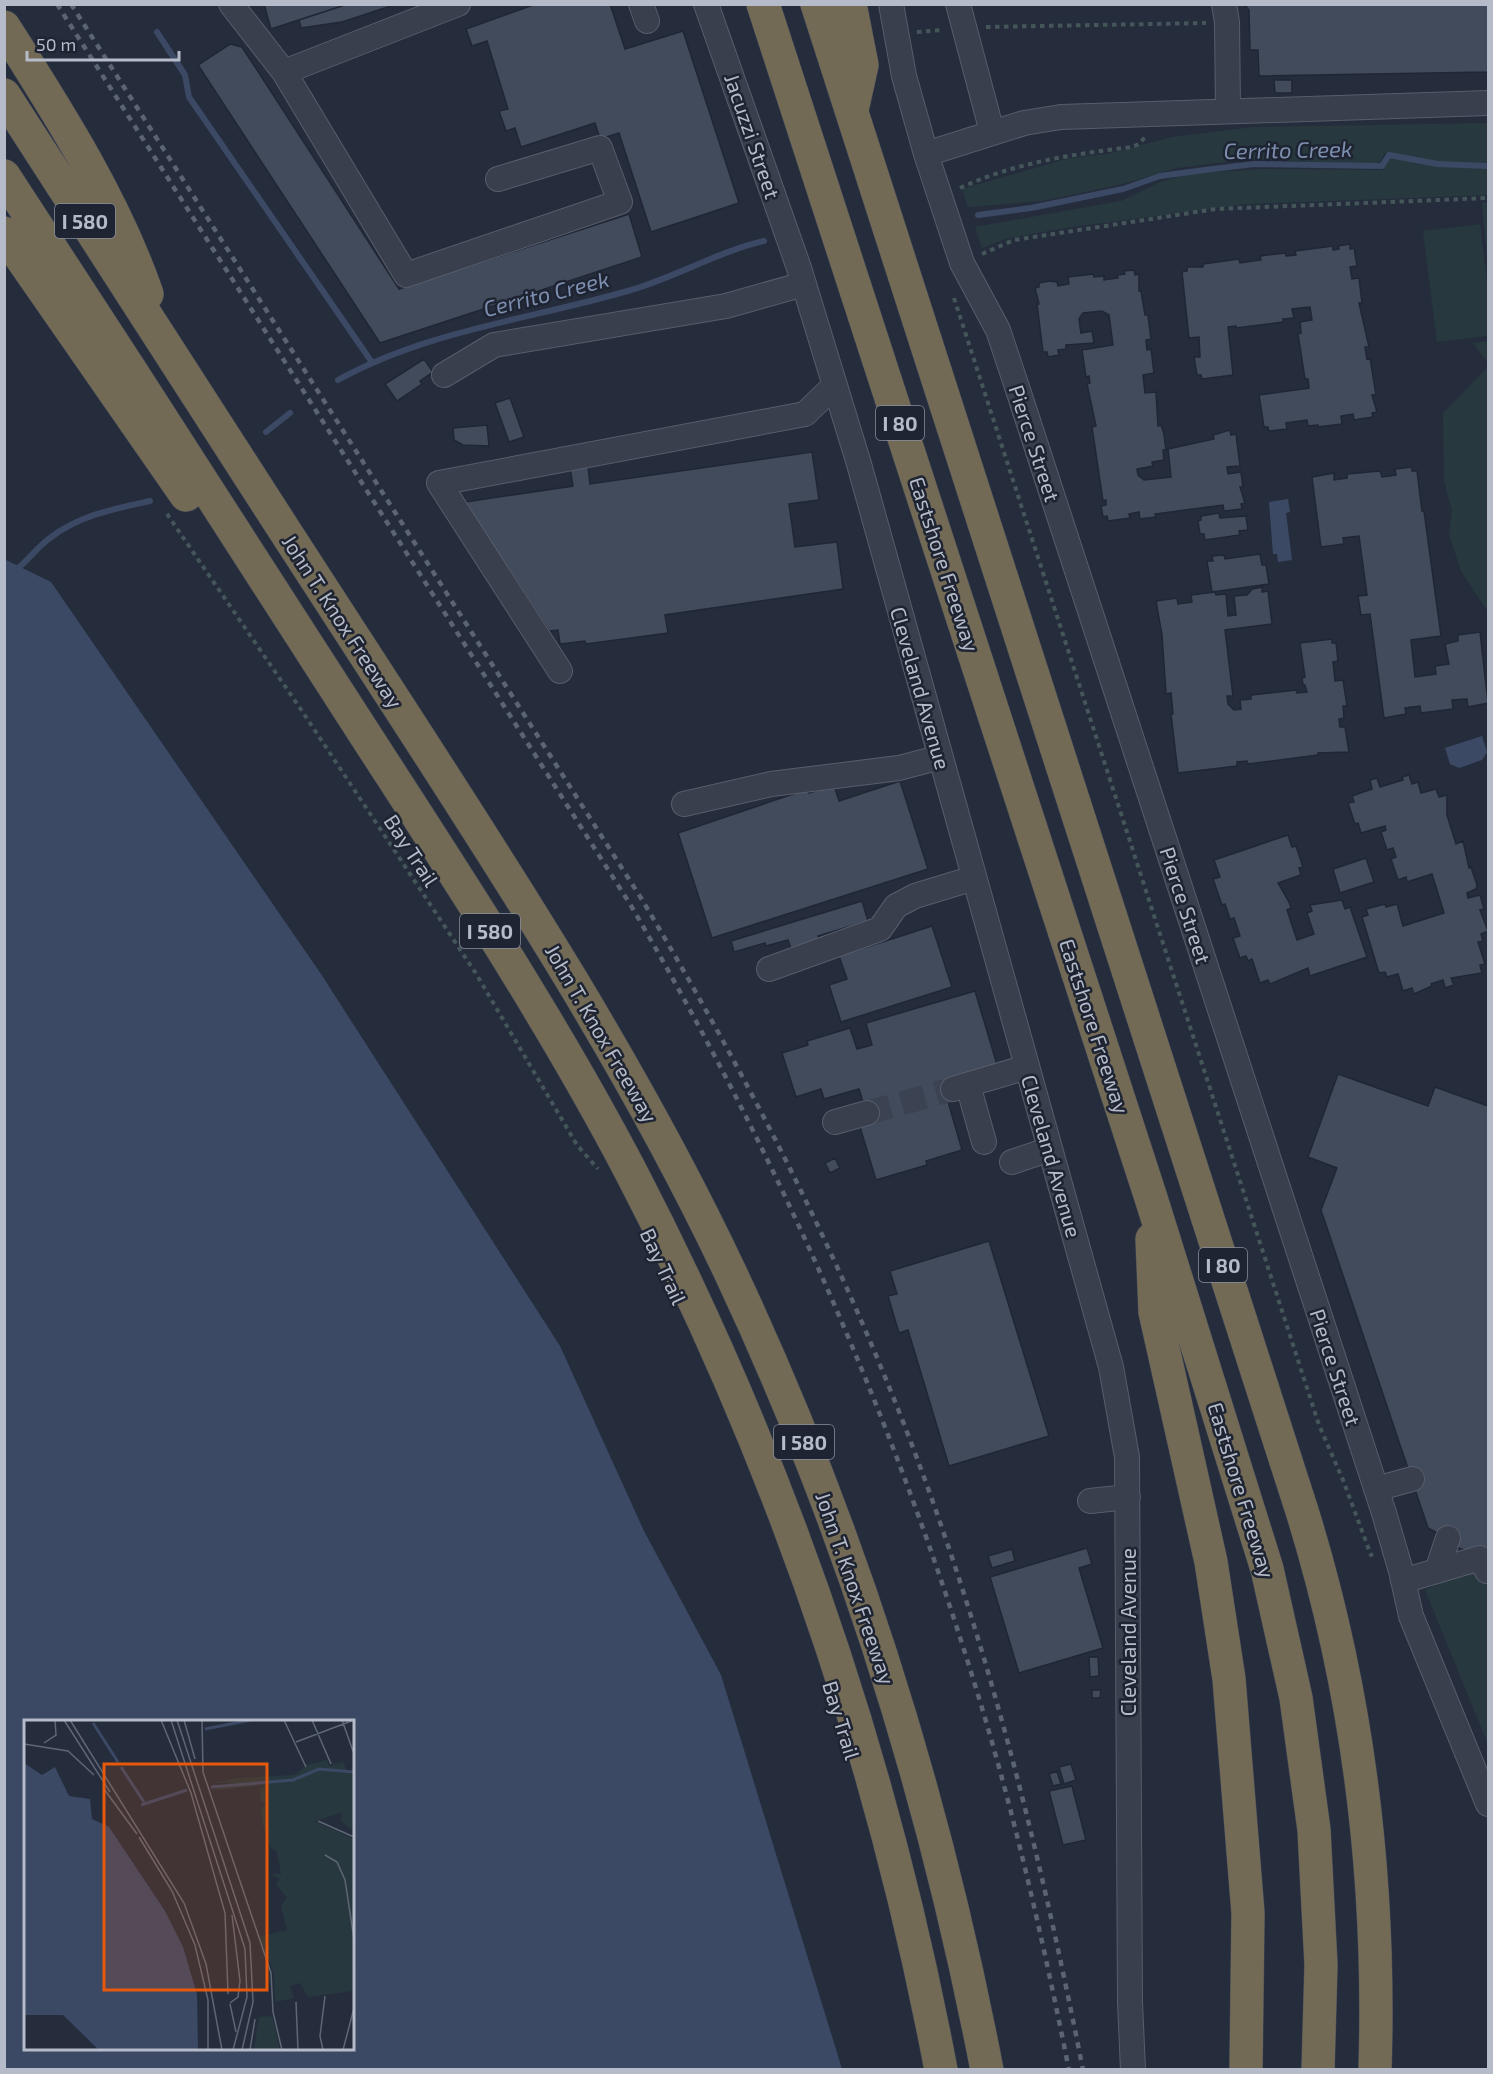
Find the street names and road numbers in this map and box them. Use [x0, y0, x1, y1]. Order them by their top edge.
street label: Jacuzzi Street [720, 70, 786, 202]
road number: I 580 [55, 204, 115, 238]
street label: Pierce Street [1004, 381, 1066, 505]
road number: I 80 [876, 406, 924, 440]
street label: Eastshore Freeway [905, 473, 985, 655]
street label: John T. Knox Freeway [278, 530, 408, 712]
street label: Cleveland Avenue [886, 604, 956, 772]
street label: Bay Trail [379, 809, 445, 891]
street label: Pierce Street [1155, 843, 1217, 967]
road number: I 580 [460, 914, 520, 948]
street label: Eastshore Freeway [1055, 935, 1135, 1117]
street label: John T. Knox Freeway [541, 939, 663, 1127]
street label: Cleveland Avenue [1017, 1072, 1087, 1240]
street label: Bay Trail [636, 1224, 693, 1309]
road number: I 80 [1199, 1248, 1247, 1282]
street label: Pierce Street [1305, 1305, 1367, 1429]
street label: Eastshore Freeway [1203, 1399, 1281, 1581]
road number: I 580 [774, 1425, 834, 1459]
street label: John T. Knox Freeway [811, 1489, 901, 1687]
street label: Cleveland Avenue [1115, 1548, 1140, 1716]
street label: Bay Trail [818, 1678, 866, 1763]

